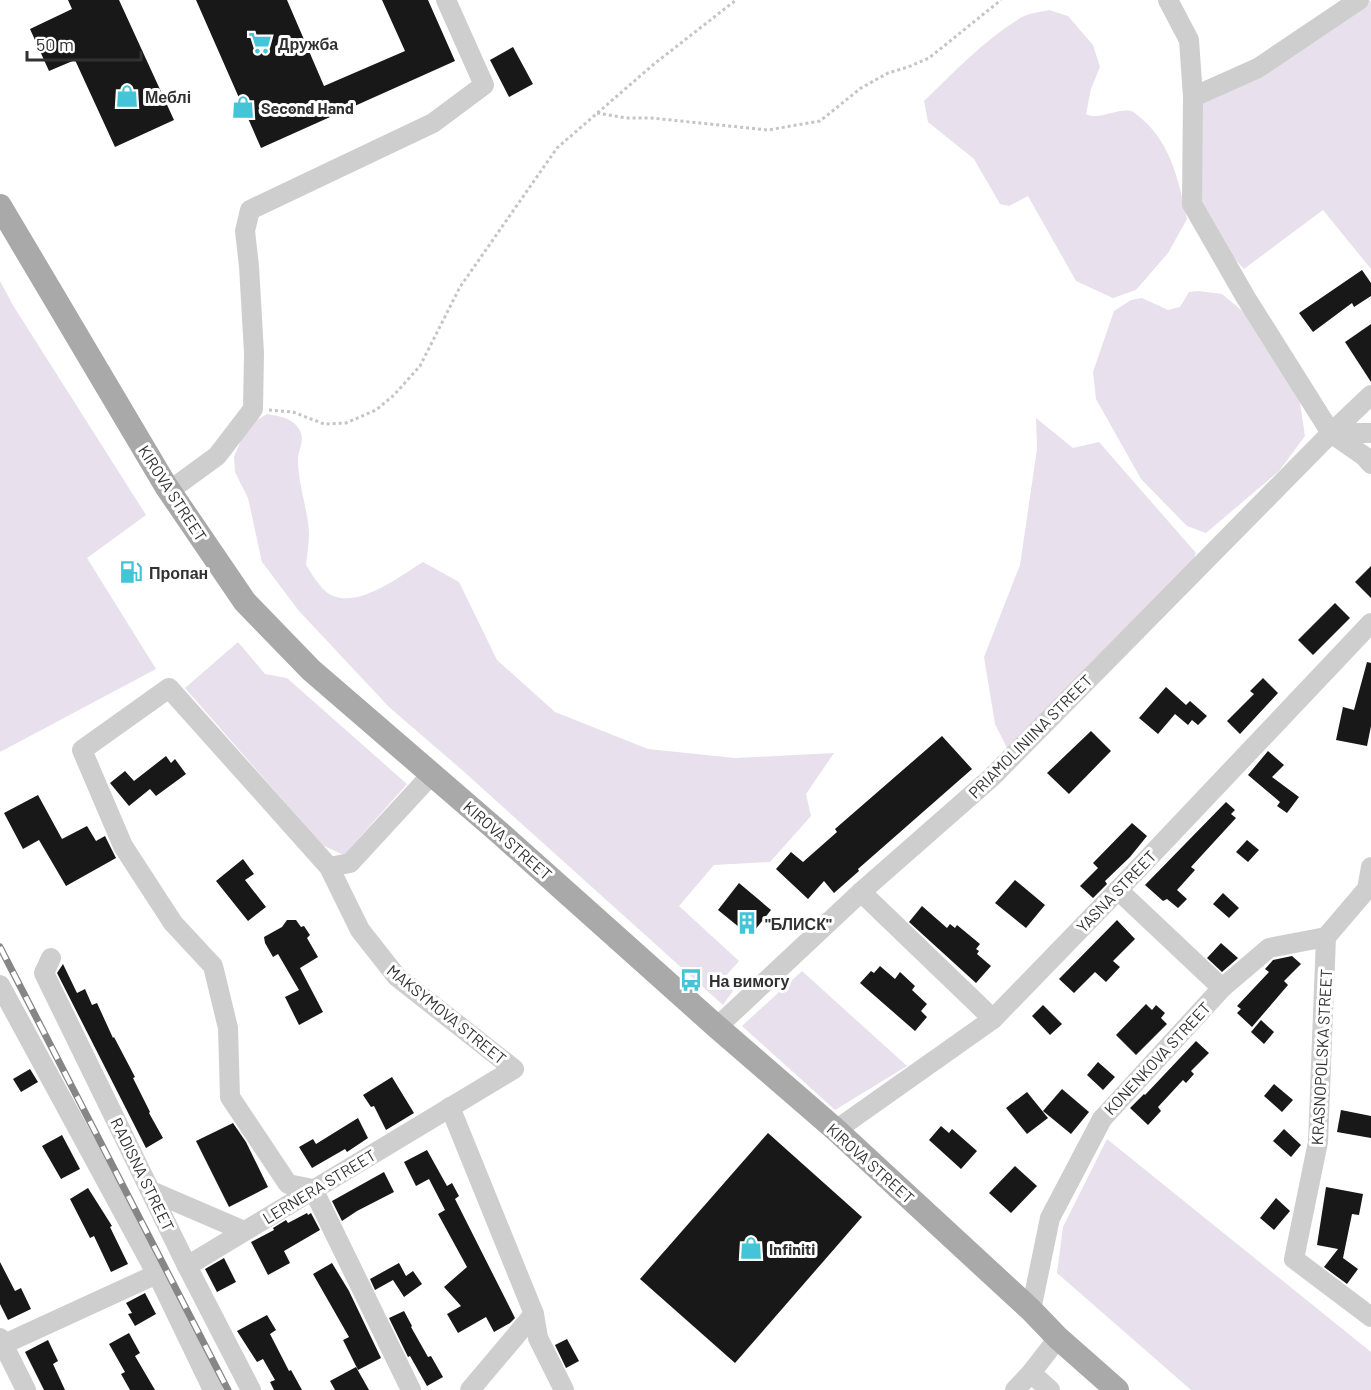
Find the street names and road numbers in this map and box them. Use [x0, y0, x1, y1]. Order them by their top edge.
street label: KIROVA STREET [135, 441, 211, 545]
street label: PRIAMOLINIINA STREET [964, 670, 1096, 802]
street label: KIROVA STREET [460, 796, 556, 884]
street label: YASNA STREET [1072, 846, 1160, 936]
street label: MAKSYMOVA STREET [384, 960, 510, 1068]
street label: KRASNOPOLSKA STREET [1307, 968, 1335, 1146]
street label: KONENKOVA STREET [1100, 998, 1214, 1118]
street label: RADISNA STREET [107, 1114, 179, 1234]
street label: KIROVA STREET [823, 1119, 919, 1207]
street label: LERNERA STREET [259, 1145, 379, 1227]

